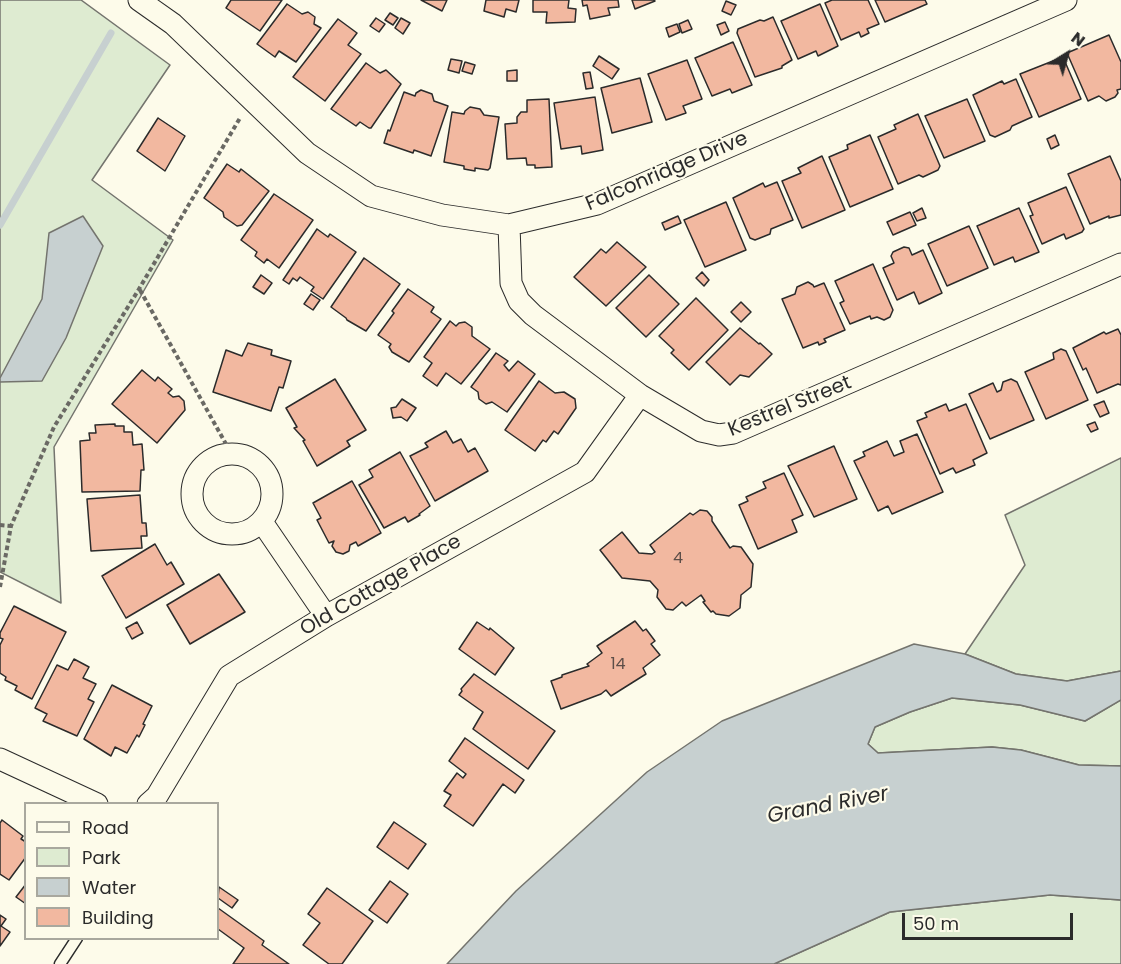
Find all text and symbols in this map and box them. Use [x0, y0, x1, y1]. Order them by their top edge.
north arrow [1037, 24, 1097, 84]
text: N [1066, 26, 1090, 52]
street label: Falconridge Drive [582, 127, 752, 217]
street label: Kestrel Street [725, 371, 855, 443]
street label: Old Cottage Place [296, 530, 466, 642]
house number: 4 [673, 549, 683, 569]
house number: 14 [610, 655, 626, 675]
water label: Grand River [765, 782, 891, 830]
legend [24, 802, 219, 940]
text: Road [82, 815, 129, 840]
text: Park [82, 845, 121, 870]
text: Water [82, 875, 136, 900]
scale bar [905, 901, 1076, 939]
text: Building [82, 905, 154, 930]
text: 50 m [913, 911, 959, 936]

